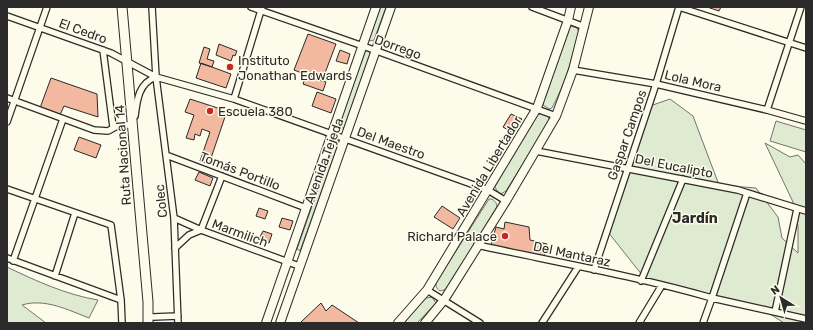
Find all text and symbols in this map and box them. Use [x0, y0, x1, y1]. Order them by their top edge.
street label: El Cedro [57, 15, 109, 47]
street label: Dorrego [372, 32, 423, 63]
place label: Instituto Jonathan Edwards [238, 53, 352, 83]
marker: Instituto Jonathan Edwards [225, 62, 235, 72]
street label: Lola Mora [663, 67, 723, 95]
street label: Gaspar Campos [605, 87, 650, 182]
street label: Ruta Nacional 14 [112, 104, 134, 206]
place label: Escuela 380 [218, 104, 293, 119]
marker: Escuela 380 [205, 106, 215, 116]
street label: Avenida Libertador [453, 113, 525, 219]
street label: Avenida Tejeda [301, 116, 347, 206]
street label: Del Maestro [355, 124, 427, 162]
street label: Tomás Portillo [198, 149, 282, 193]
street label: Del Eucalipto [634, 151, 714, 181]
street label: Colec [152, 183, 170, 219]
district label: Jardín [672, 210, 718, 227]
street label: Marmilich [210, 216, 270, 250]
place label: Richard Palace [407, 229, 497, 244]
marker: Richard Palace [500, 231, 510, 241]
street label: Del Mantaraz [532, 238, 612, 270]
north arrow [761, 278, 801, 318]
text: N [768, 283, 782, 298]

